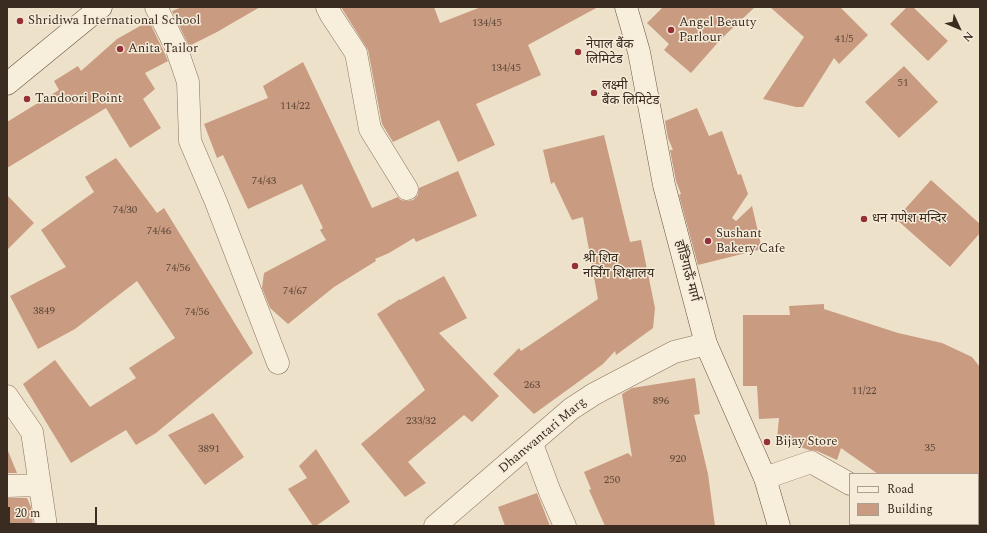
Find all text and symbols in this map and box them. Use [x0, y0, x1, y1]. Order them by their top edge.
north arrow [939, 8, 979, 48]
place label: Shridiwa International School [28, 13, 200, 29]
place label: Angel Beauty Parlour [679, 15, 756, 46]
marker: Shridiwa International School [15, 16, 25, 26]
house number: 134/45 [472, 17, 502, 31]
marker: Angel Beauty Parlour [666, 25, 676, 35]
text: N [959, 28, 977, 46]
house number: 41/5 [834, 33, 854, 47]
place label: नेपाल बैंक लिमिटेड [586, 37, 633, 68]
place label: Anita Tailor [128, 41, 198, 57]
marker: Anita Tailor [115, 44, 125, 54]
marker: नेपाल बैंक लिमिटेड [573, 47, 583, 57]
house number: 134/45 [491, 62, 521, 76]
house number: 51 [898, 77, 908, 91]
place label: लक्ष्मी बैंक लिमिटेड [602, 78, 659, 109]
marker: लक्ष्मी बैंक लिमिटेड [589, 88, 599, 98]
place label: Tandoori Point [35, 91, 122, 107]
marker: Tandoori Point [22, 94, 32, 104]
house number: 114/22 [280, 100, 310, 114]
house number: 74/43 [252, 175, 276, 189]
house number: 74/30 [113, 204, 137, 218]
place label: धन गणेश मन्दिर [872, 211, 947, 227]
marker: धन गणेश मन्दिर [859, 214, 869, 224]
house number: 74/46 [147, 225, 171, 239]
place label: Sushant Bakery Cafe [716, 226, 785, 257]
marker: Sushant Bakery Cafe [703, 236, 713, 246]
street label: हाँडिगाऊँ मार्ग [670, 238, 702, 304]
place label: श्री शिव नर्सिंग शिक्षालय [583, 251, 654, 282]
marker: श्री शिव नर्सिंग शिक्षालय [570, 261, 580, 271]
house number: 74/56 [166, 262, 190, 276]
house number: 74/67 [283, 285, 307, 299]
house number: 3849 [33, 305, 55, 319]
house number: 74/56 [185, 306, 209, 320]
house number: 263 [524, 379, 540, 393]
house number: 11/22 [852, 385, 876, 399]
street label: Dhanwantari Marg [496, 395, 590, 477]
house number: 896 [653, 395, 669, 409]
house number: 233/32 [406, 415, 436, 429]
place label: Bijay Store [775, 434, 838, 450]
marker: Bijay Store [762, 437, 772, 447]
house number: 35 [925, 442, 935, 456]
house number: 3891 [198, 443, 220, 457]
house number: 920 [670, 453, 686, 467]
legend [849, 473, 979, 525]
house number: 250 [604, 474, 620, 488]
text: Road [887, 480, 914, 499]
scale bar [10, 499, 99, 525]
text: Building [887, 500, 933, 519]
text: 20 m [15, 504, 40, 523]

